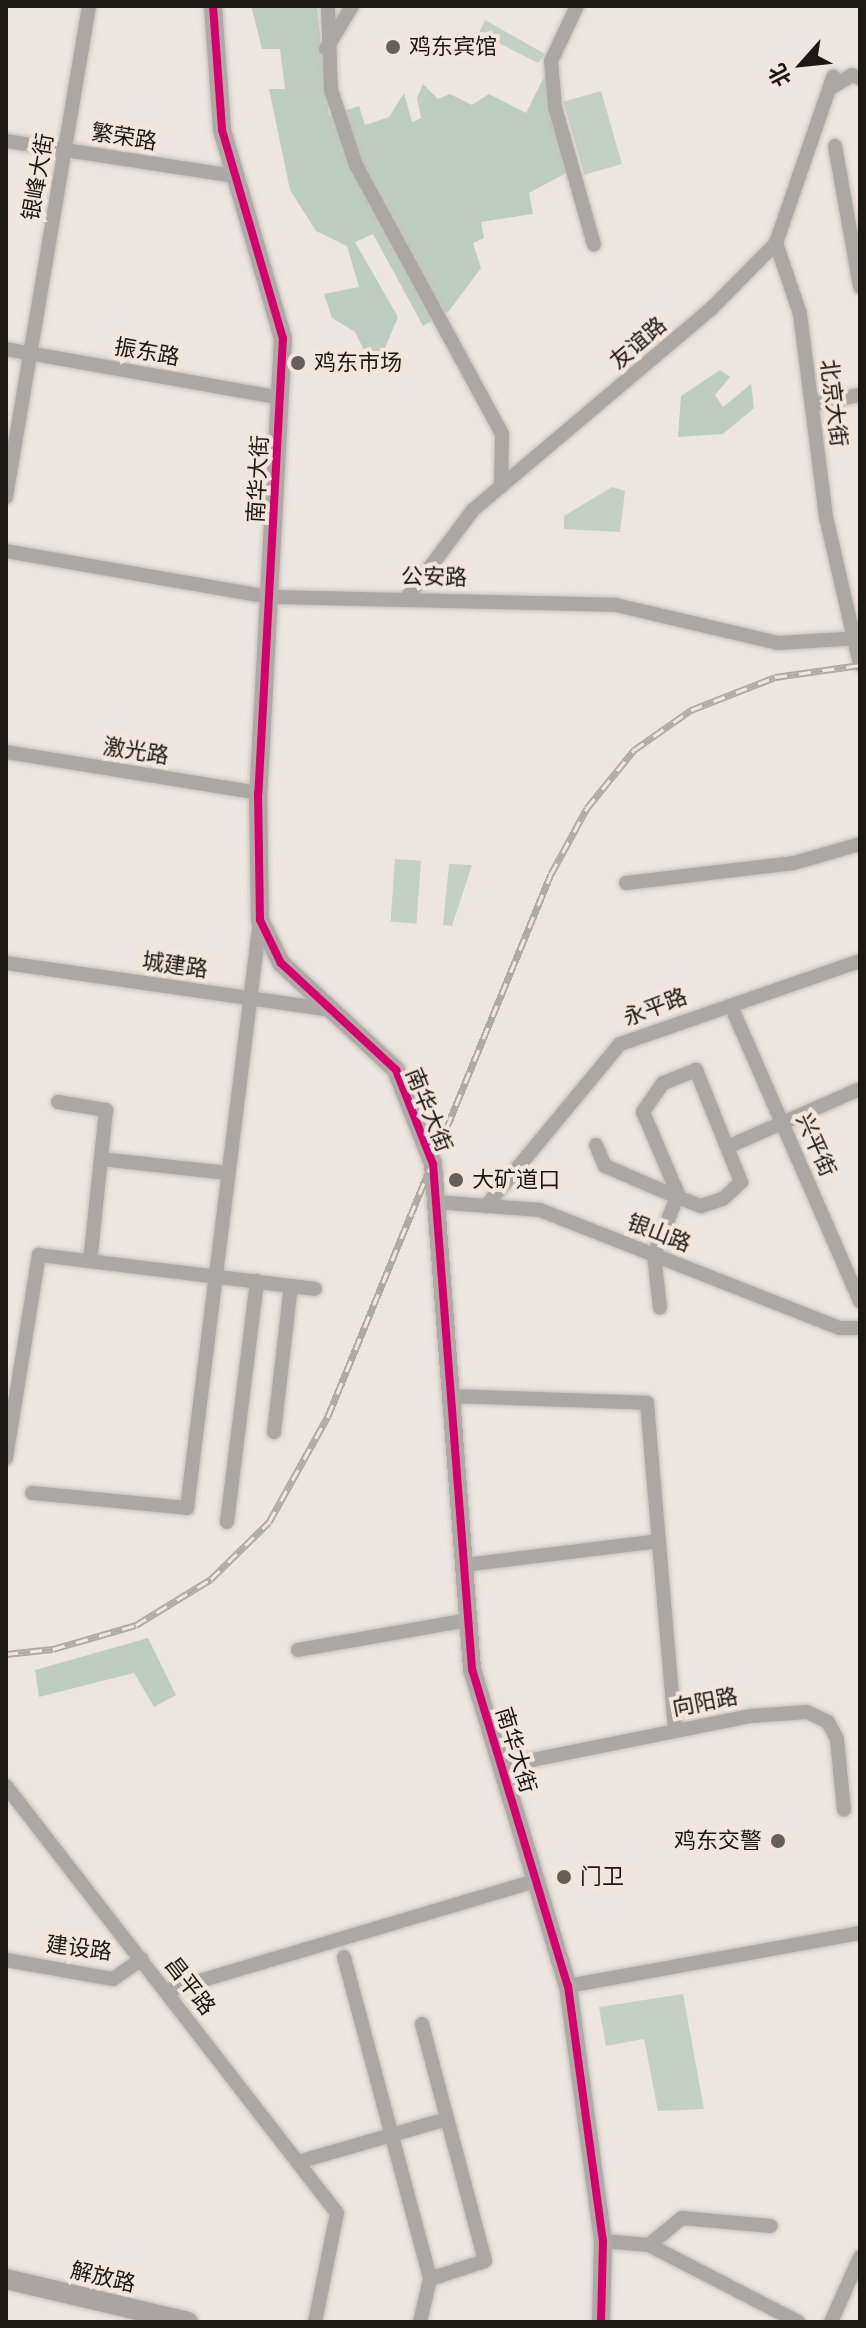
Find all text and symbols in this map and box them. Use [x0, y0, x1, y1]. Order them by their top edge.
north arrow [762, 24, 842, 104]
place label: 鸡东宾馆 [409, 34, 497, 60]
marker: 鸡东宾馆 [384, 38, 402, 56]
text: 北 [763, 59, 797, 91]
street label: 繁荣路 [89, 119, 159, 155]
street label: 银峰大街 [17, 131, 59, 223]
street label: 友谊路 [604, 311, 672, 375]
street label: 振东路 [112, 333, 182, 371]
place label: 鸡东市场 [314, 350, 402, 376]
marker: 鸡东市场 [289, 354, 307, 372]
street label: 北京大街 [816, 358, 852, 448]
street label: 南华大街 [243, 434, 273, 524]
street label: 公安路 [401, 563, 467, 591]
street label: 激光路 [101, 733, 171, 769]
street label: 城建路 [140, 947, 210, 983]
street label: 永平路 [619, 983, 691, 1031]
street label: 南华大街 [400, 1064, 458, 1156]
street label: 兴平街 [791, 1109, 841, 1181]
place label: 大矿道口 [472, 1167, 560, 1193]
marker: 大矿道口 [447, 1171, 465, 1189]
street label: 银山路 [623, 1209, 695, 1257]
street label: 向阳路 [670, 1683, 740, 1721]
street label: 南华大街 [491, 1704, 541, 1796]
place label: 鸡东交警 [674, 1828, 762, 1854]
marker: 鸡东交警 [769, 1832, 787, 1850]
place label: 门卫 [580, 1864, 624, 1890]
marker: 门卫 [555, 1868, 573, 1886]
street label: 建设路 [45, 1931, 113, 1965]
street label: 昌平路 [159, 1952, 221, 2020]
street label: 解放路 [68, 2257, 138, 2297]

